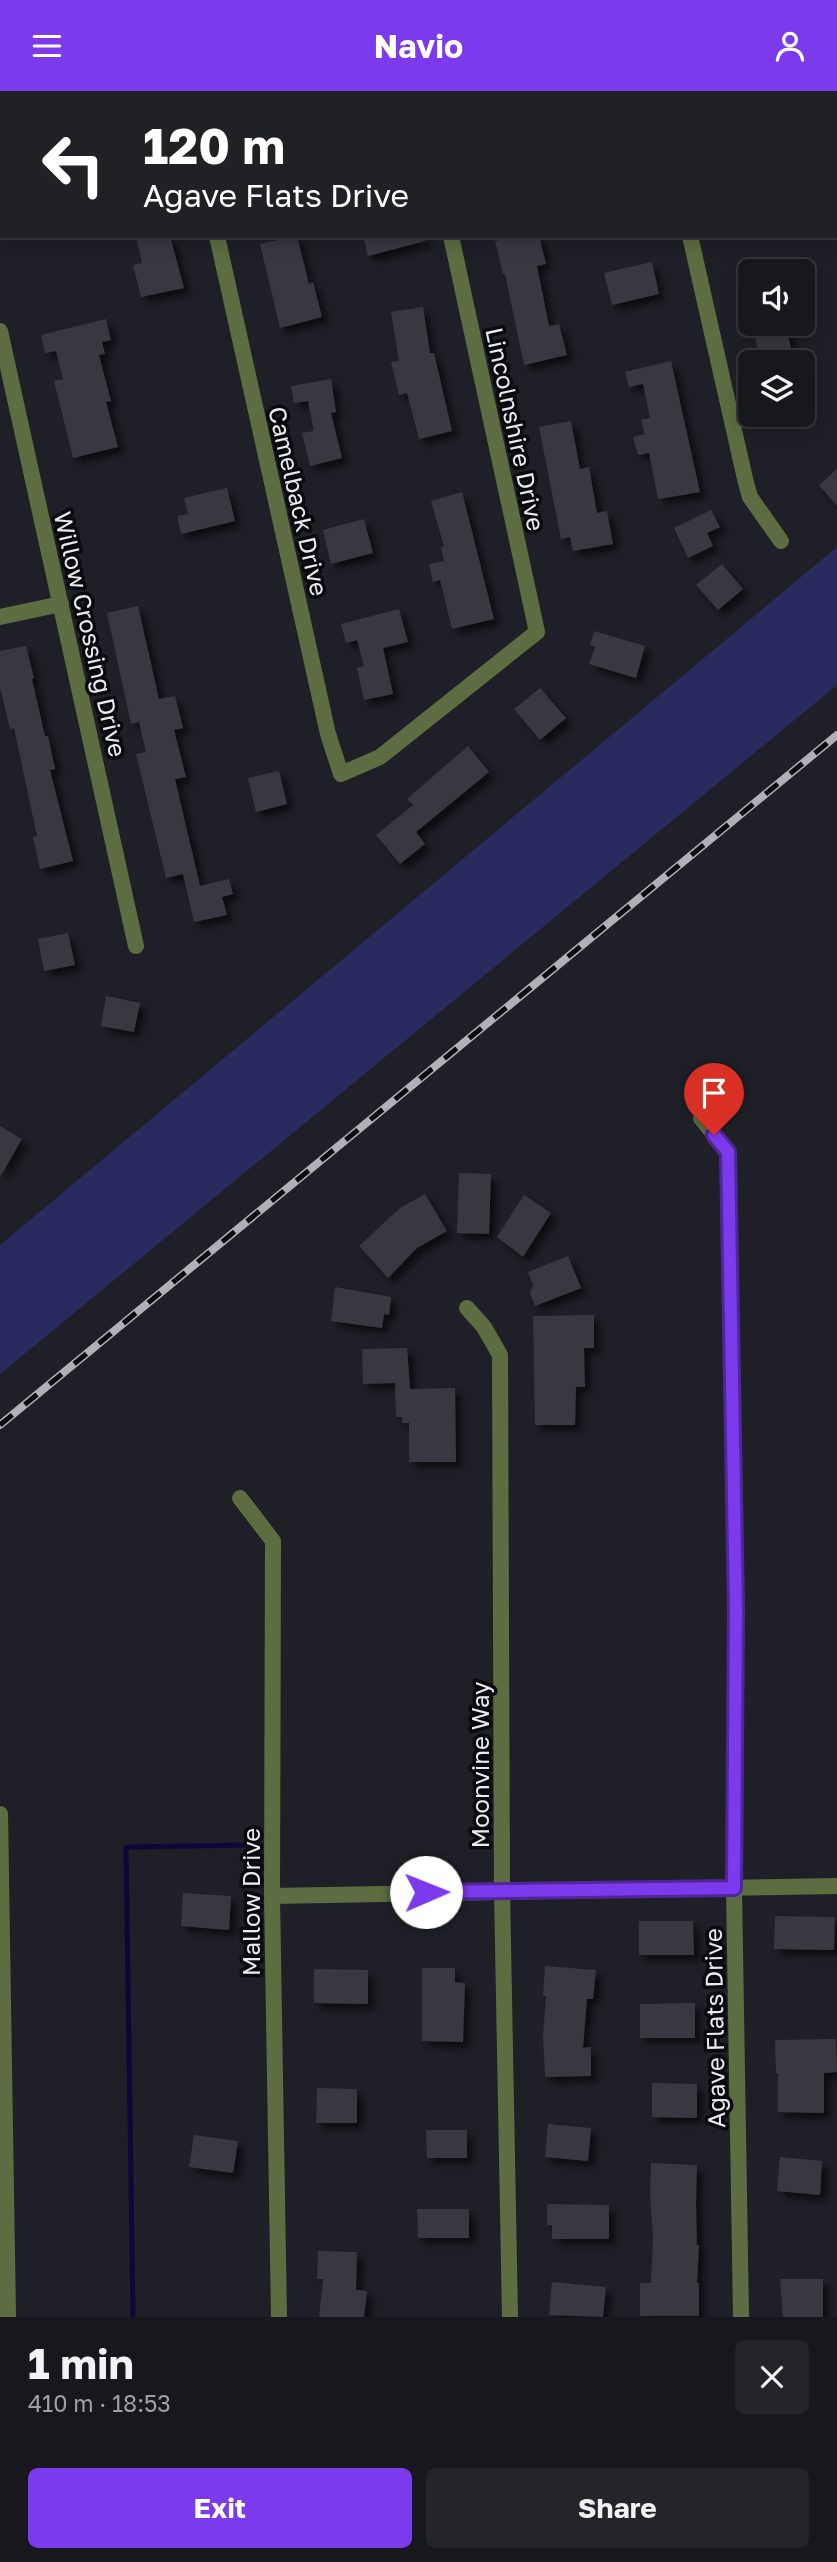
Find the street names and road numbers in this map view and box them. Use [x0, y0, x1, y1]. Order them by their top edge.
street label: Lincolnshire Drive [480, 325, 552, 533]
street label: Camelback Drive [263, 404, 335, 598]
street label: Willow Crossing Drive [49, 509, 133, 759]
street label: Moonvine Way [465, 1682, 494, 1848]
street label: Mallow Drive [236, 1828, 265, 1976]
street label: Agave Flats Drive [698, 1928, 730, 2128]

